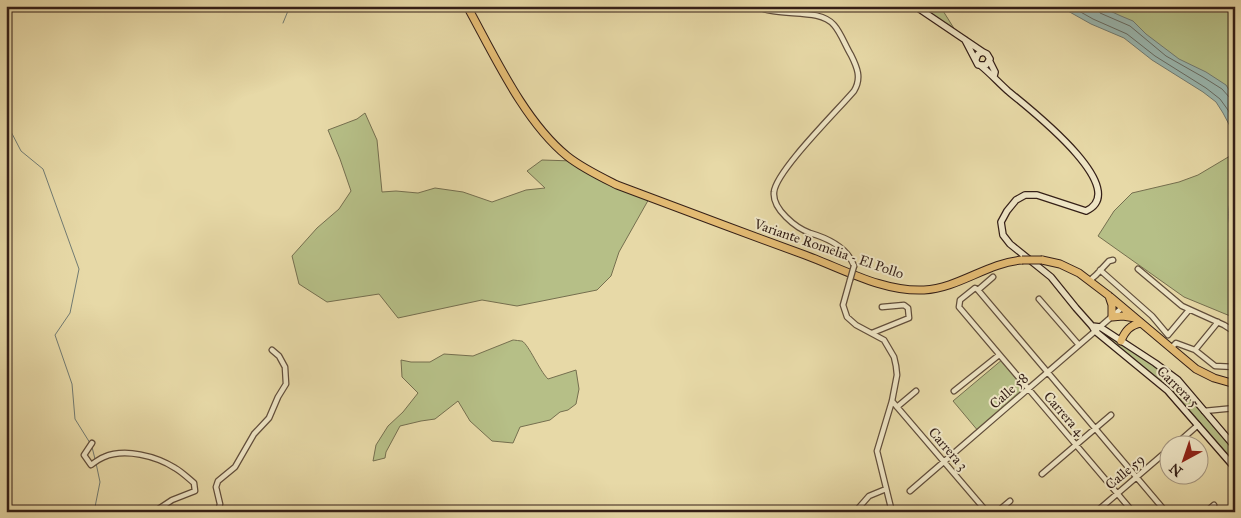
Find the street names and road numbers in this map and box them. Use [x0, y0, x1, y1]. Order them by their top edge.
street label: Variante Romelia - El Pollo [751, 215, 906, 283]
street label: Carrera 5 [1153, 363, 1203, 412]
street label: Calle 58 [986, 370, 1032, 412]
street label: Carrera 4 [1040, 388, 1089, 441]
street label: Carrera 3 [925, 424, 971, 474]
street label: Calle 59 [1102, 451, 1148, 493]

